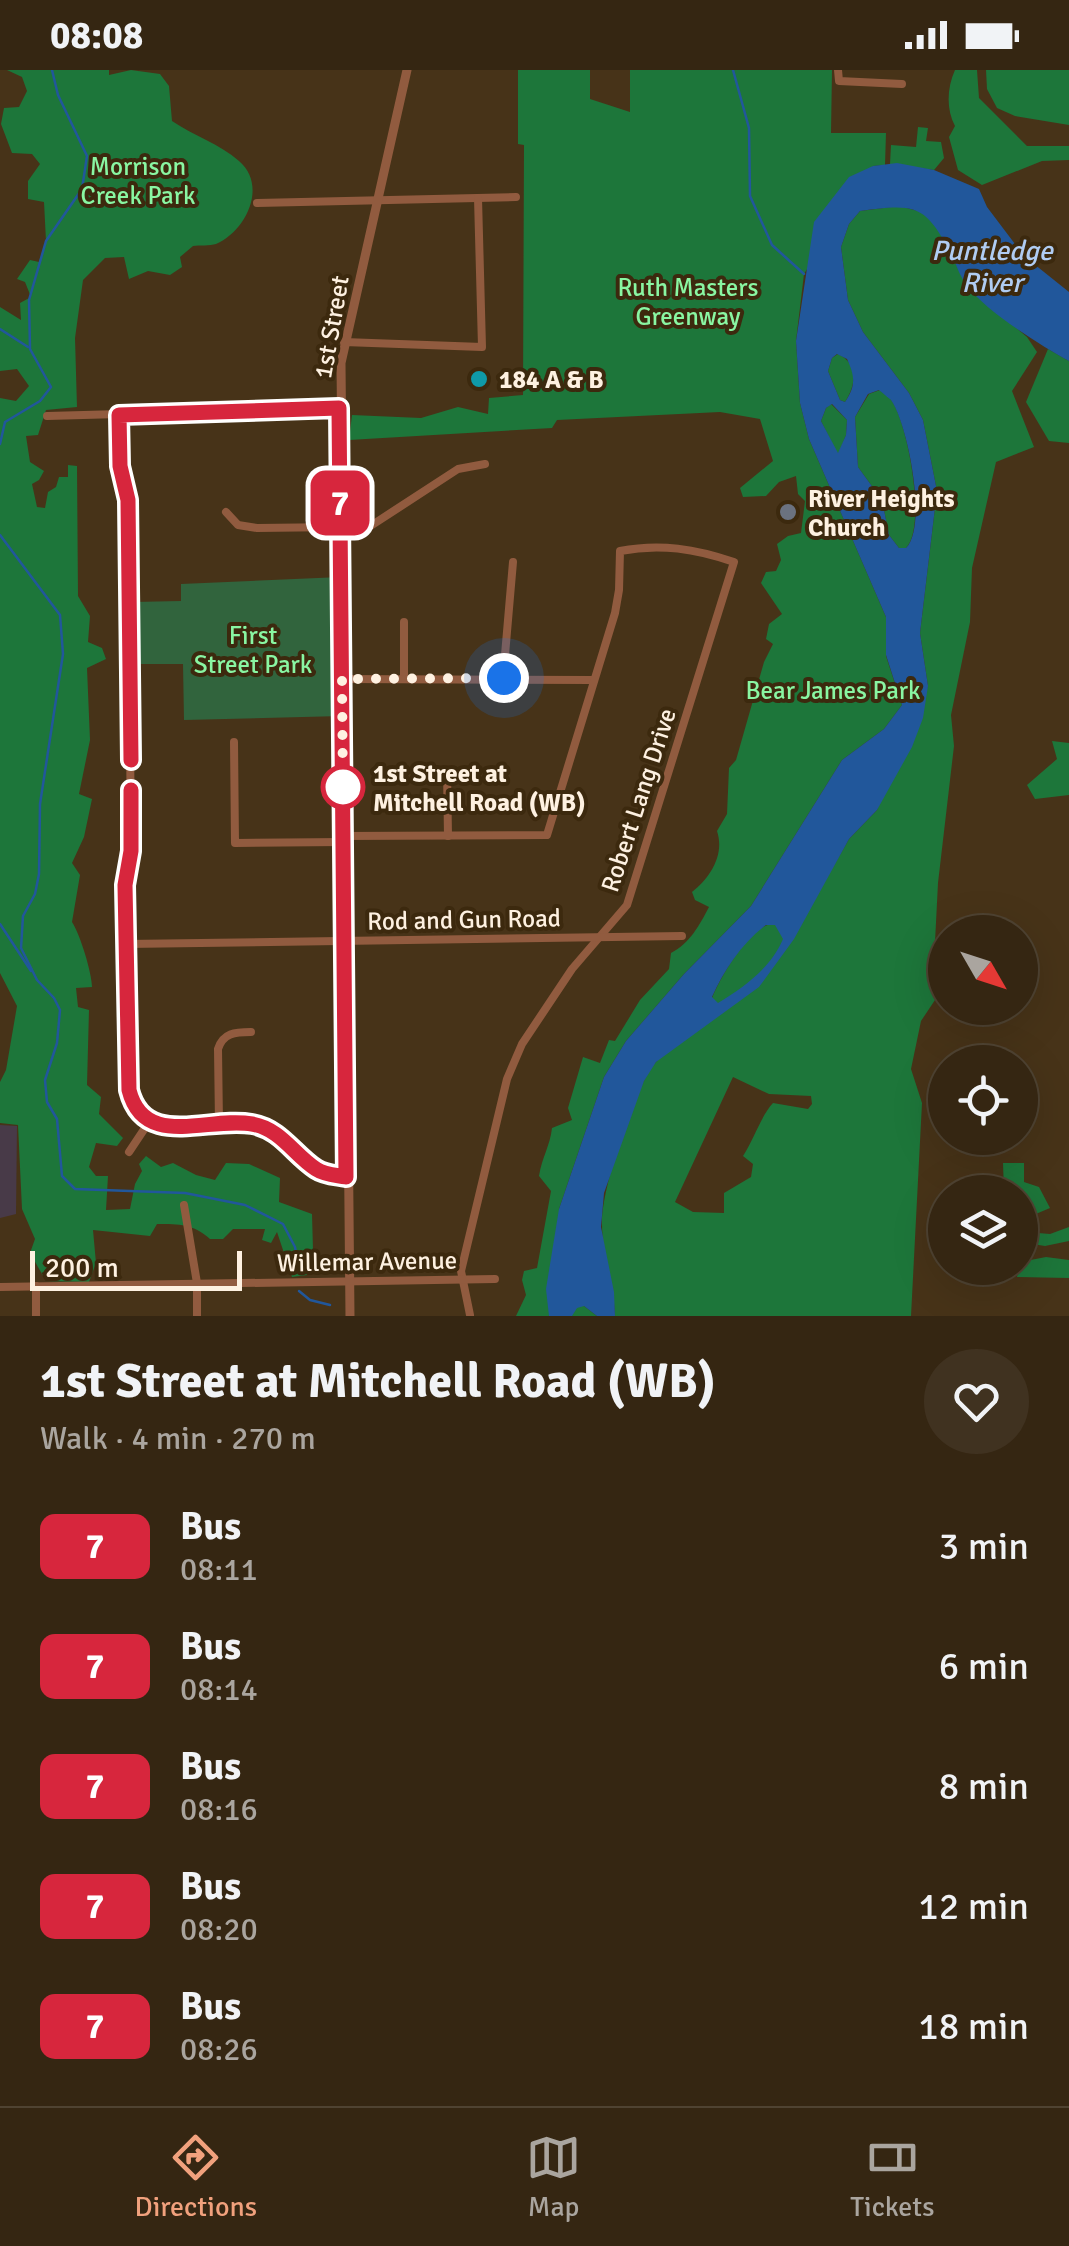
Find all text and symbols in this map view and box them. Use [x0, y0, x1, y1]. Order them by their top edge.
text: 08:08 [50, 12, 143, 59]
park label: Morrison Creek Park [81, 151, 196, 211]
water label: Puntledge River [931, 234, 1055, 300]
park label: Ruth Masters Greenway [618, 272, 759, 332]
street label: 1st Street [307, 273, 356, 381]
place label: 184 A & B [499, 364, 604, 395]
marker: 184 A & B [468, 368, 490, 390]
line badge: 7 [308, 470, 372, 536]
text: 7 [331, 482, 349, 525]
place label: River Heights Church [808, 483, 955, 543]
marker: River Heights Church [777, 501, 799, 523]
park label: First Street Park [194, 620, 313, 680]
your location [479, 653, 529, 703]
park label: Bear James Park [745, 675, 921, 706]
street label: Robert Lang Drive [594, 705, 683, 896]
place label: 1st Street at Mitchell Road (WB) [373, 758, 586, 818]
marker: 1st Street at Mitchell Road (WB) [322, 766, 364, 808]
street label: Rod and Gun Road [367, 902, 561, 937]
north arrow [928, 915, 1038, 1025]
map controls [928, 915, 1038, 1285]
button: locate [928, 1045, 1038, 1155]
button: layers [928, 1175, 1038, 1285]
street label: Willemar Avenue [277, 1244, 457, 1279]
scale bar [30, 1246, 242, 1290]
text: 200 m [45, 1251, 119, 1285]
button: heart [924, 1349, 1029, 1454]
text: 1st Street at Mitchell Road (WB) [40, 1352, 716, 1411]
text: Walk · 4 min · 270 m [40, 1419, 316, 1458]
text: Bus [180, 1503, 241, 1550]
text: 3 min [939, 1523, 1029, 1570]
text: 7 [86, 1525, 104, 1568]
text: 08:11 [180, 1550, 258, 1589]
text: Bus [180, 1623, 241, 1670]
text: 6 min [939, 1643, 1029, 1690]
text: 7 [86, 1645, 104, 1688]
text: 08:14 [180, 1670, 258, 1709]
text: Bus [180, 1743, 241, 1790]
text: 8 min [939, 1763, 1029, 1810]
text: 7 [86, 1765, 104, 1808]
text: 08:16 [180, 1790, 258, 1829]
text: Bus [180, 1863, 241, 1910]
text: 12 min [918, 1883, 1029, 1930]
text: 7 [86, 1885, 104, 1928]
text: 08:20 [180, 1910, 258, 1949]
text: Bus [180, 1983, 241, 2030]
text: 18 min [918, 2003, 1029, 2050]
text: 7 [86, 2005, 104, 2048]
text: 08:26 [180, 2030, 258, 2069]
tab: Directions [135, 2130, 257, 2224]
tab: Map [526, 2130, 581, 2224]
tab: Tickets [850, 2130, 934, 2224]

